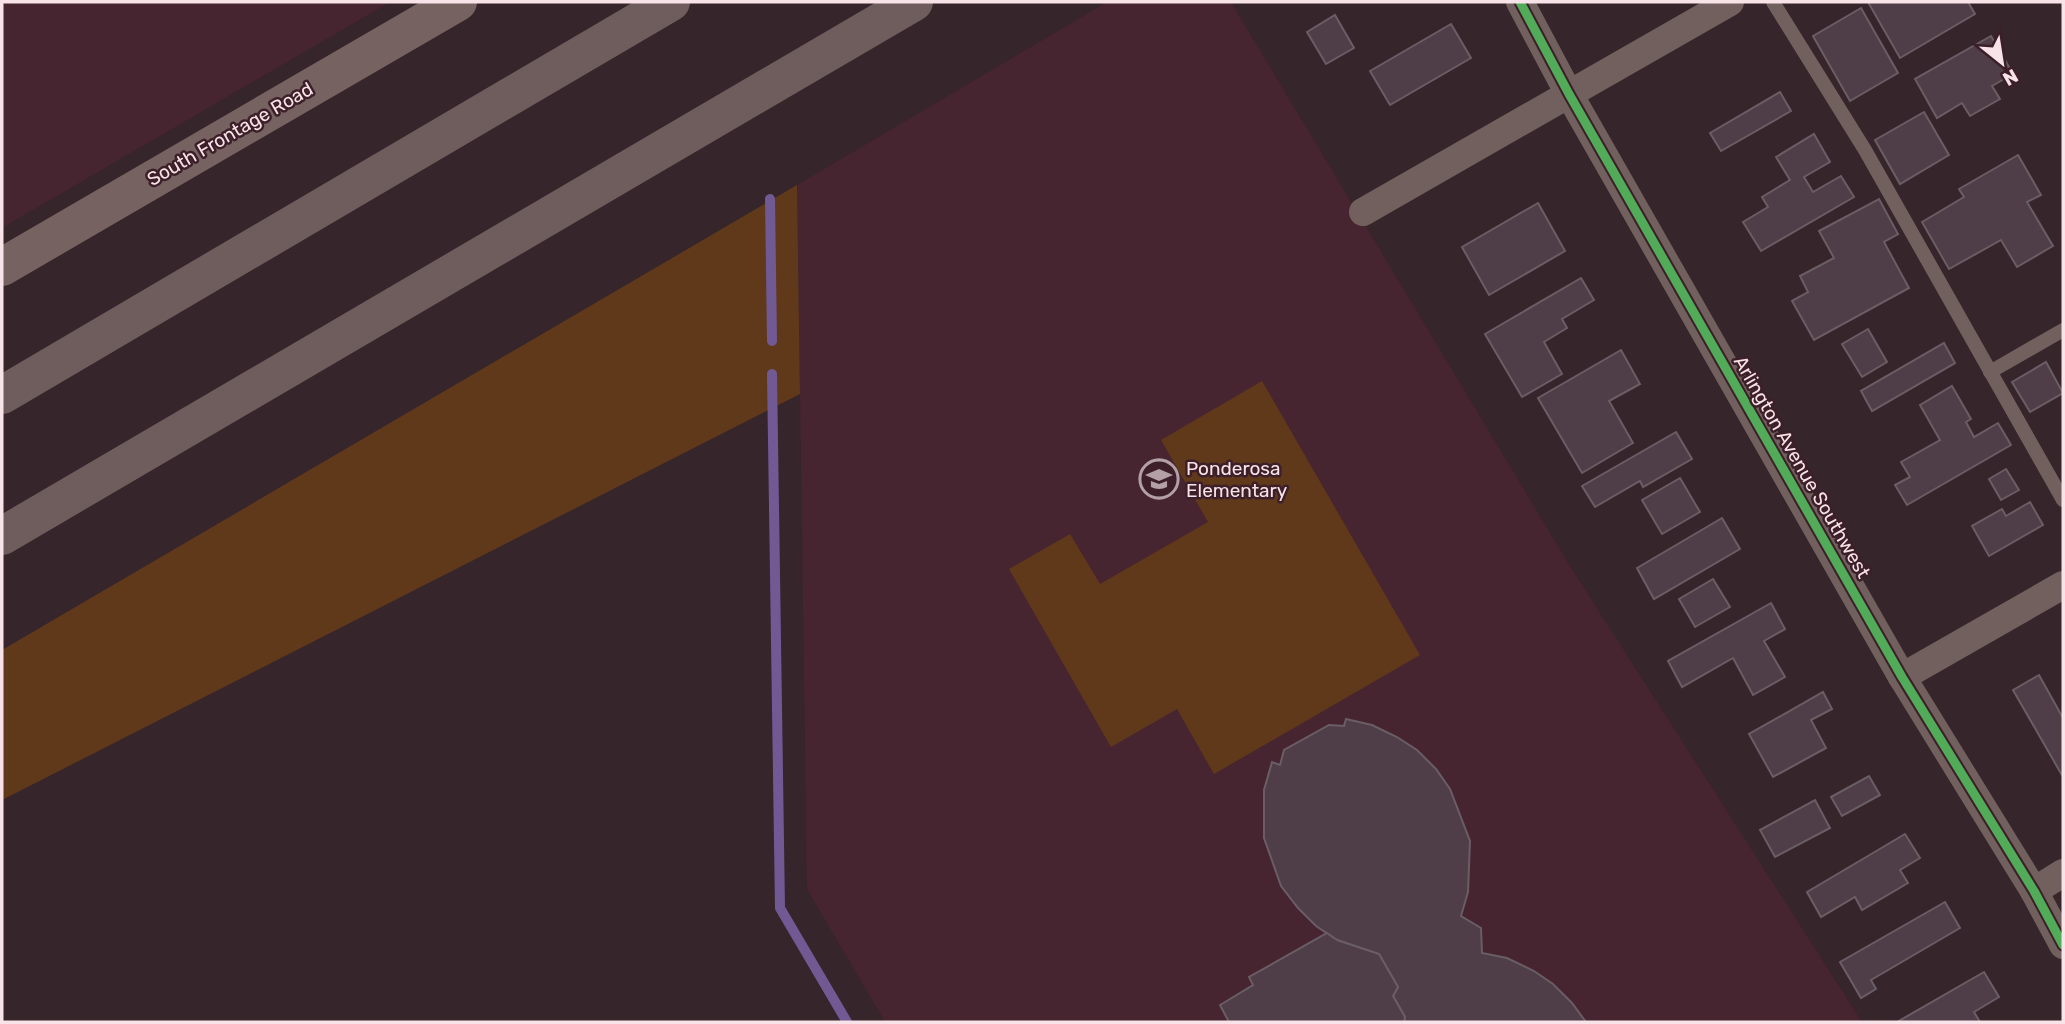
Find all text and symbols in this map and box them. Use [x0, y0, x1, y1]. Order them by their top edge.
north arrow [1967, 28, 2037, 98]
text: N [1999, 64, 2022, 91]
street label: South Frontage Road [143, 77, 317, 191]
street label: Arlington Avenue Southwest [1729, 352, 1875, 583]
place label: Ponderosa Elementary [1186, 457, 1287, 502]
school or university icon: Ponderosa Elementary [1138, 458, 1180, 500]

